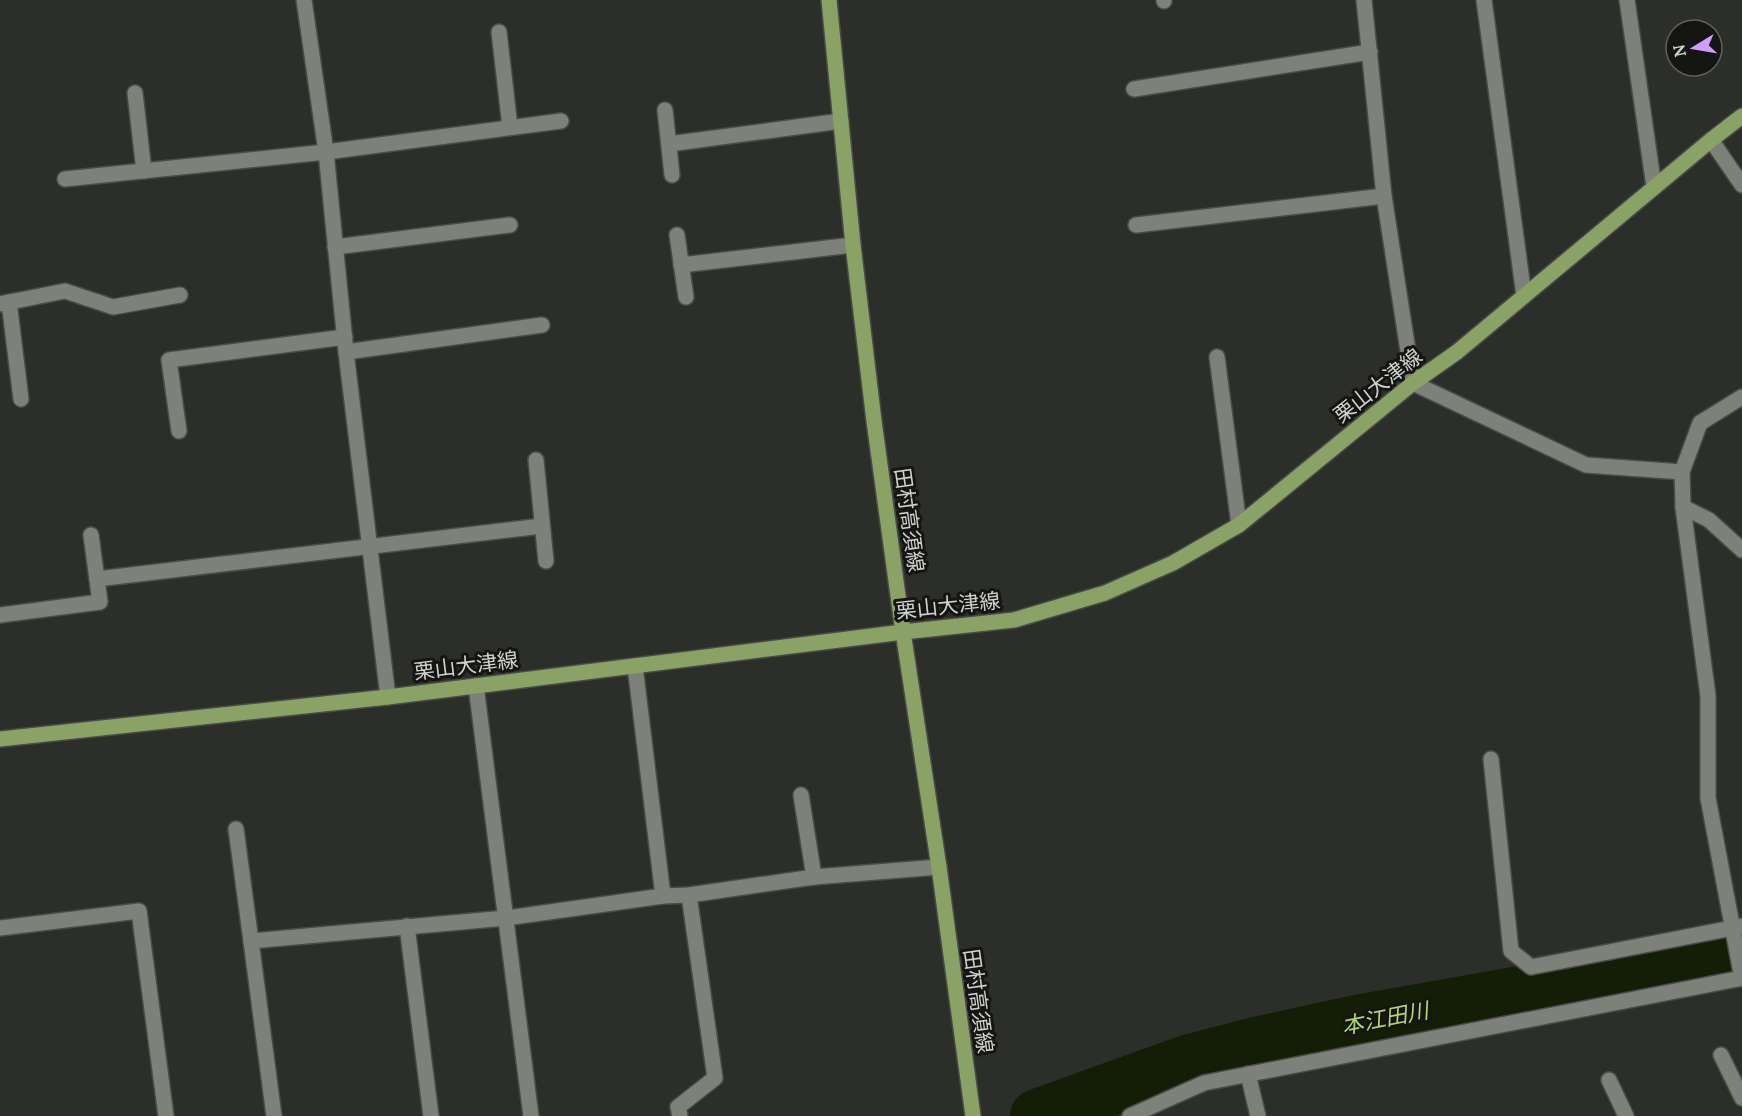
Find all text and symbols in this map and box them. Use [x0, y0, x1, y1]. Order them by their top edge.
north arrow [1664, 18, 1724, 78]
text: N [1668, 43, 1690, 59]
street label: 栗山大津線 [1328, 343, 1427, 429]
street label: 田村高須線 [889, 466, 930, 574]
street label: 栗山大津線 [894, 587, 1002, 624]
street label: 栗山大津線 [412, 646, 520, 685]
street label: 田村高須線 [958, 947, 999, 1055]
water label: 本江田川 [1339, 995, 1433, 1040]

